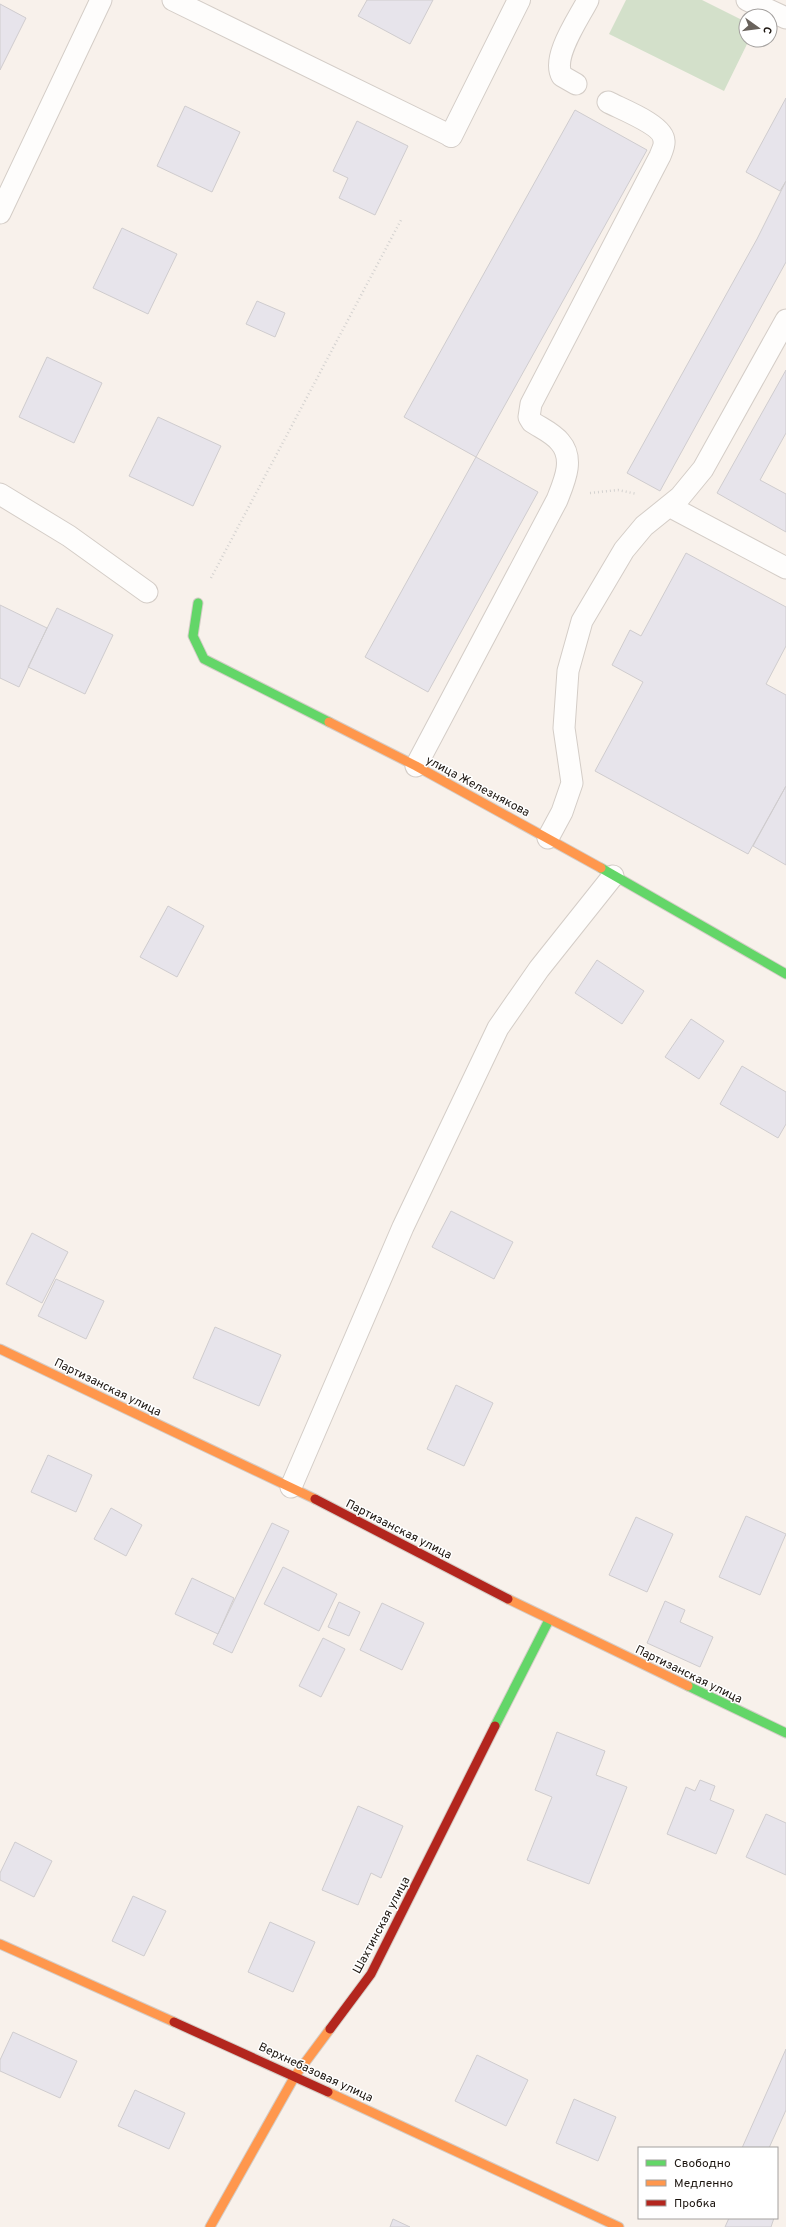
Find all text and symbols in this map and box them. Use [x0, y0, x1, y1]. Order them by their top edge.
north arrow [738, 8, 778, 48]
text: С [759, 25, 774, 35]
street label: улица Железнякова [423, 753, 532, 821]
street label: Партизанская улица [51, 1355, 164, 1421]
street label: Партизанская улица [343, 1496, 454, 1564]
street label: Партизанская улица [632, 1642, 745, 1708]
street label: Шахтинская улица [349, 1874, 414, 1977]
street label: Верхнебазовая улица [256, 2039, 375, 2107]
legend [638, 2147, 778, 2219]
text: Свободно [674, 2156, 731, 2172]
text: Медленно [674, 2176, 734, 2192]
text: Пробка [674, 2196, 716, 2212]

